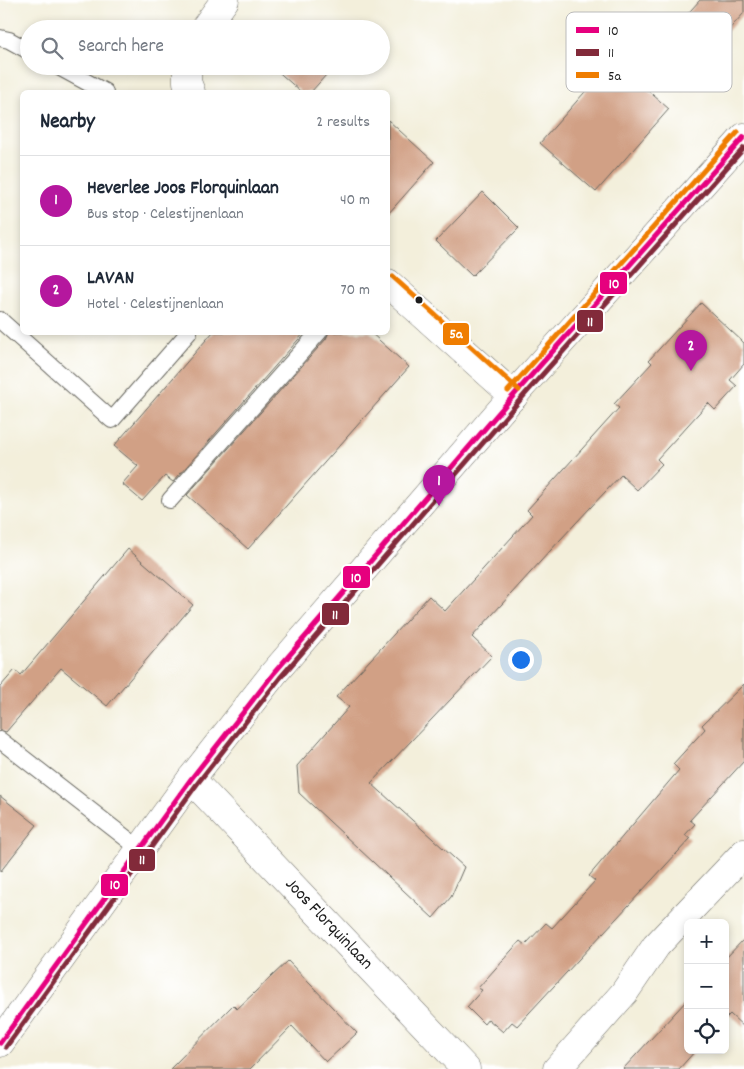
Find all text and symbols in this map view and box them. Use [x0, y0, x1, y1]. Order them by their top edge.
legend [566, 12, 732, 92]
search box [20, 20, 390, 75]
text: 10 [608, 22, 619, 42]
icon: search [38, 34, 66, 62]
text: Search here [78, 34, 164, 61]
text: 11 [608, 44, 614, 64]
text: 5a [608, 67, 621, 87]
text: Nearby [40, 108, 95, 138]
text: 2 results [316, 111, 370, 134]
text: Heverlee Joos Florquinlaan [87, 176, 279, 203]
text: 1 [54, 189, 58, 212]
text: 40 m [340, 189, 370, 212]
text: Bus stop · Celestijnenlaan [87, 203, 244, 226]
text: LAVAN [87, 266, 134, 293]
line badge: 10 [599, 271, 628, 295]
text: 10 [609, 275, 619, 295]
text: 2 [53, 279, 60, 302]
text: 70 m [340, 279, 370, 302]
text: Hotel · Celestijnenlaan [87, 293, 224, 316]
unlabelled marker [414, 295, 424, 305]
line badge: 11 [576, 309, 604, 333]
text: 11 [587, 313, 593, 333]
line badge: 5a [442, 322, 470, 346]
text: 5a [449, 325, 464, 345]
pin: 2 [675, 330, 707, 371]
pin: 1 [423, 465, 455, 506]
line badge: 10 [342, 565, 371, 589]
text: 10 [351, 569, 361, 589]
line badge: 11 [321, 602, 350, 626]
text: 11 [332, 606, 338, 626]
your location [508, 647, 534, 673]
line badge: 11 [128, 848, 156, 872]
text: 11 [139, 851, 145, 871]
line badge: 10 [100, 873, 129, 897]
street label: Joos Florquinlaan [279, 873, 378, 976]
text: 10 [110, 876, 120, 896]
map controls [684, 919, 729, 1054]
button: + [684, 919, 729, 964]
button: − [684, 964, 729, 1009]
button: locate [684, 1009, 729, 1054]

